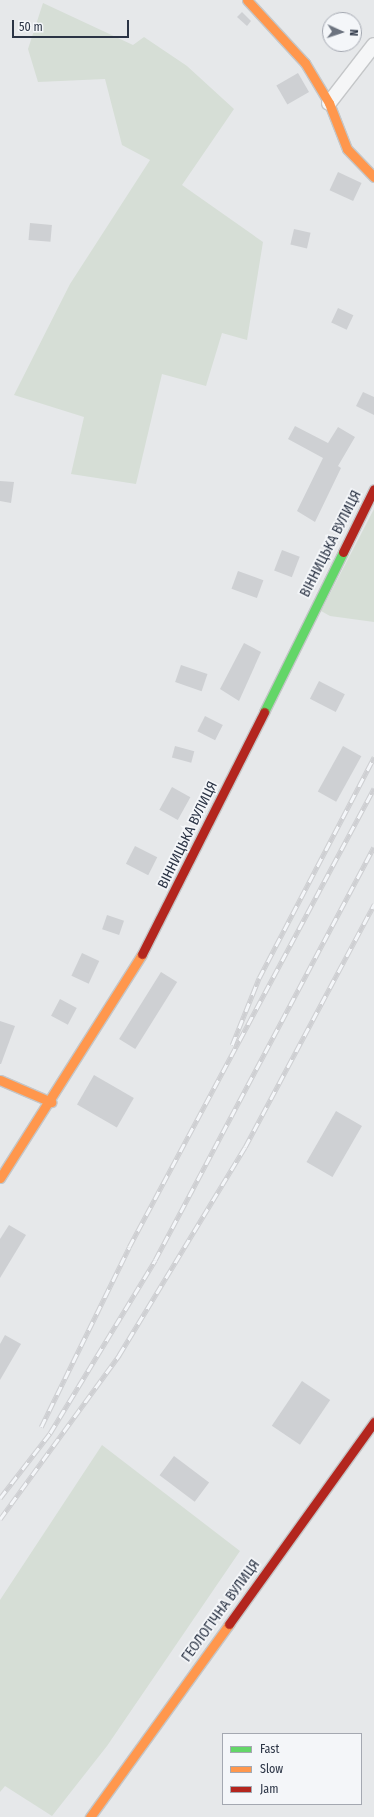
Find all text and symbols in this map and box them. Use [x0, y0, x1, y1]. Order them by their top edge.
scale bar [14, 12, 131, 38]
north arrow [322, 12, 362, 52]
text: 50 m [19, 20, 43, 34]
text: N [347, 29, 360, 36]
street label: ВІННИЦЬКА ВУЛИЦЯ [297, 488, 365, 600]
street label: ВІННИЦЬКА ВУЛИЦЯ [155, 779, 221, 891]
street label: ГЕОЛОГІЧНА ВУЛИЦЯ [178, 1557, 264, 1665]
legend [222, 1733, 362, 1805]
text: Fast [260, 1742, 279, 1756]
text: Slow [260, 1762, 283, 1776]
text: Jam [260, 1782, 278, 1796]

